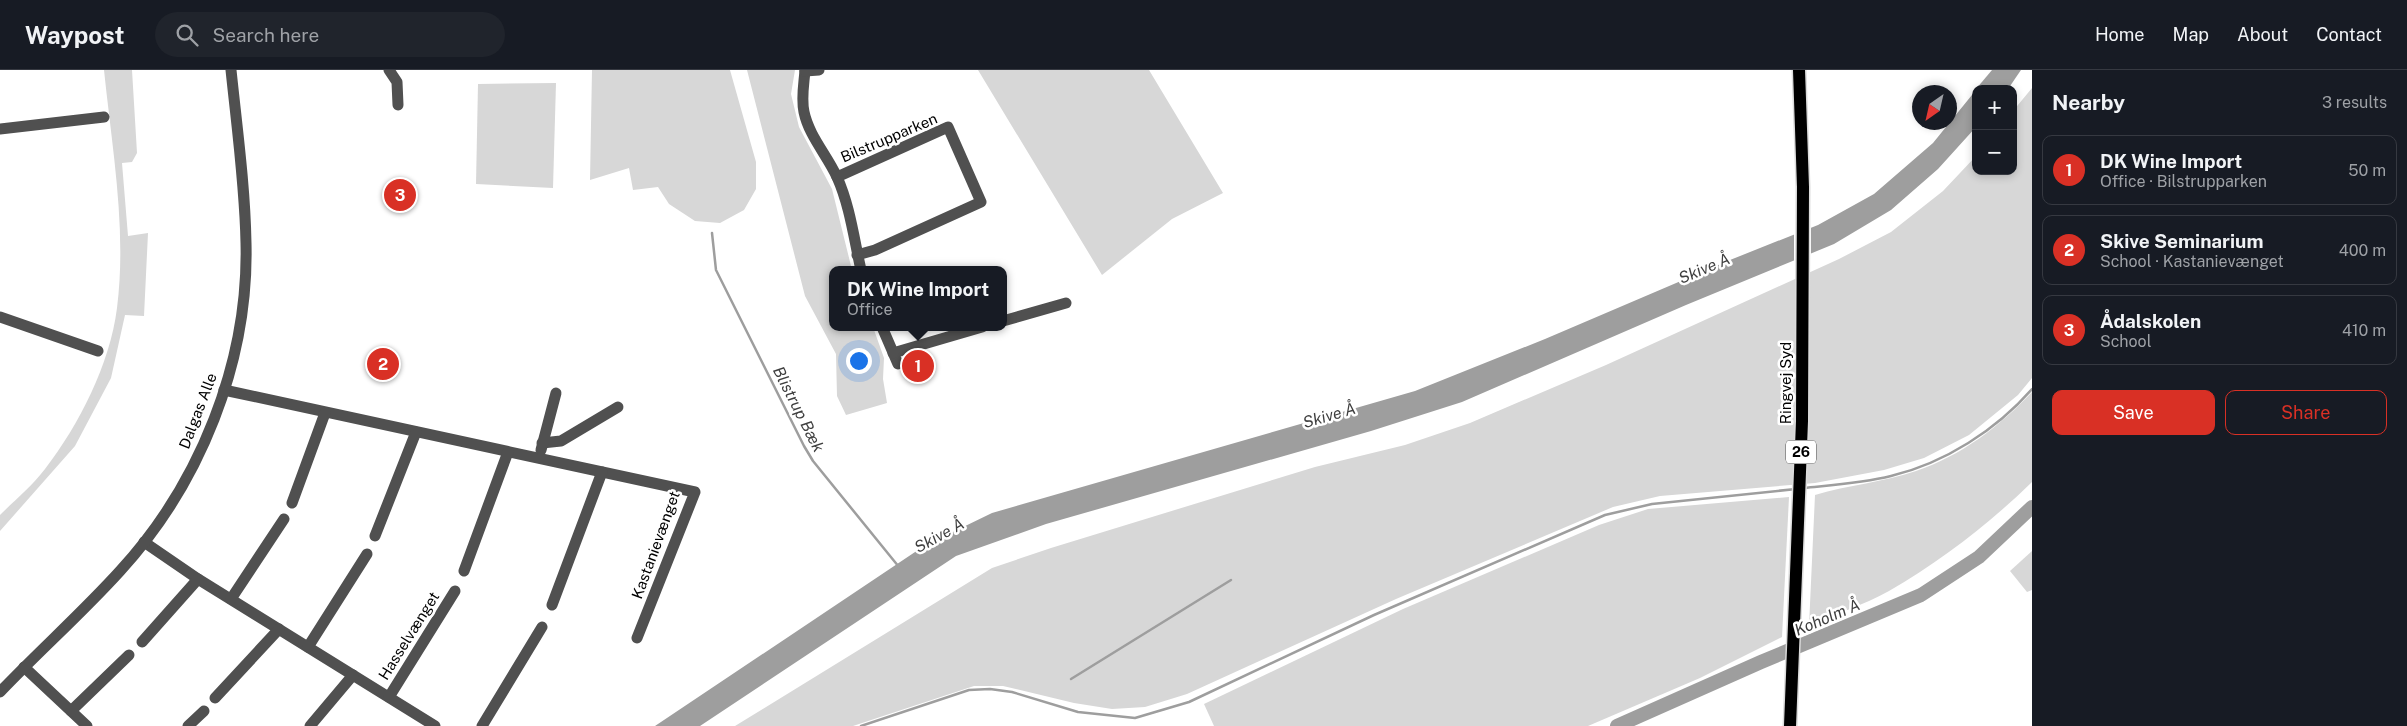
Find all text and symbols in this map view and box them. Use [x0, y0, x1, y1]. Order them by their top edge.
search box [155, 12, 505, 57]
text: Waypost [25, 21, 125, 49]
icon: search [173, 21, 201, 49]
text: Search here [213, 24, 319, 46]
text: Home [2095, 24, 2145, 45]
text: Map [2173, 24, 2209, 45]
text: About [2237, 24, 2288, 45]
text: Contact [2316, 24, 2382, 45]
north arrow [1912, 85, 1957, 130]
map controls [1972, 85, 2017, 175]
button: + [1972, 85, 2017, 130]
text: Nearby [2052, 90, 2125, 115]
text: 3 results [2322, 93, 2387, 112]
street label: Bilstrupparken [838, 110, 940, 166]
button: − [1972, 130, 2017, 175]
text: DK Wine Import [2100, 150, 2242, 172]
text: 1 [2066, 161, 2072, 180]
text: 50 m [2348, 161, 2386, 180]
text: Office · Bilstrupparken [2100, 172, 2267, 191]
pin: 3 [384, 176, 416, 214]
text: Skive Seminarium [2100, 230, 2263, 252]
text: 2 [2064, 241, 2074, 260]
text: 400 m [2339, 241, 2386, 260]
water label: Skive Å [1675, 247, 1733, 288]
text: School · Kastanievænget [2100, 252, 2284, 271]
popup [829, 266, 1007, 331]
text: DK Wine Import [847, 278, 989, 300]
text: Office [847, 300, 892, 319]
text: Ådalskolen [2100, 310, 2201, 332]
text: 3 [2064, 321, 2074, 340]
text: 410 m [2342, 321, 2386, 340]
text: School [2100, 332, 2151, 351]
street label: Ringvej Syd [1777, 342, 1794, 424]
pin: 2 [367, 345, 399, 383]
pin: 1 [902, 347, 934, 385]
your location [846, 348, 872, 374]
water label: Blistrup Bæk [769, 363, 828, 456]
street label: Dalgas Alle [175, 371, 220, 451]
button: Save [2052, 390, 2215, 435]
button: Share [2225, 390, 2387, 435]
water label: Skive Å [1300, 397, 1358, 432]
road number: 26 [1786, 441, 1816, 464]
street label: Kastanievænget [628, 489, 683, 601]
water label: Skive Å [910, 512, 967, 557]
street label: Hasselvænget [375, 589, 442, 683]
water label: Koholm Å [1791, 593, 1863, 640]

